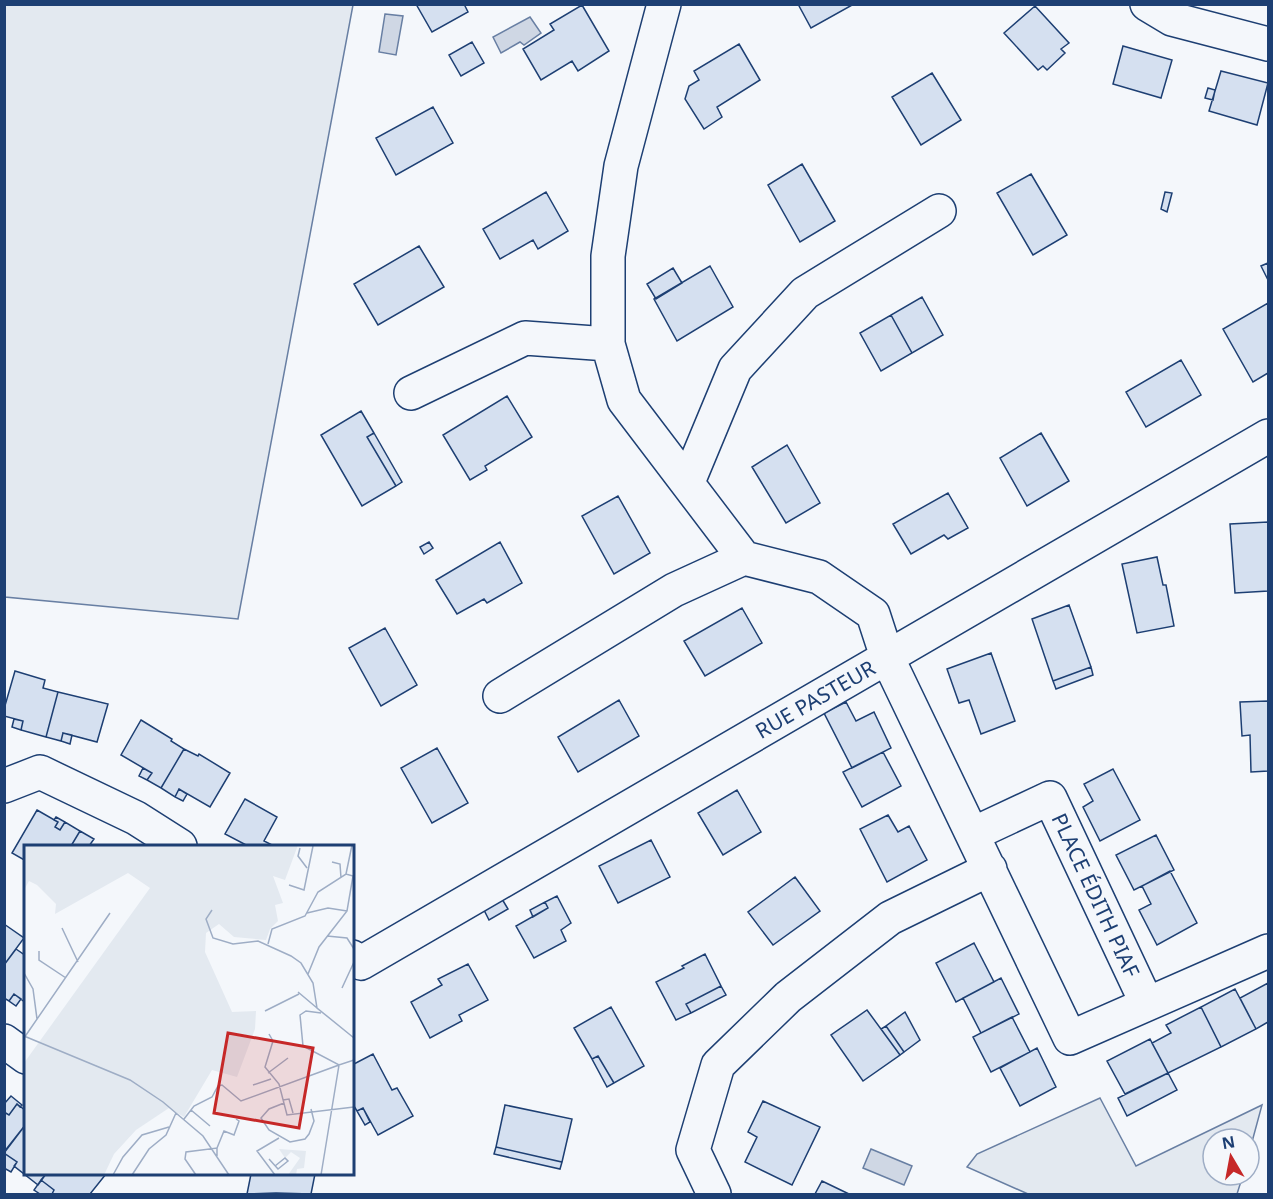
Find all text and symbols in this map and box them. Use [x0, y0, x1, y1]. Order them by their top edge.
street label: RUE PASTEUR [750, 653, 880, 745]
street label: PLACE ÉDITH PIAF [1046, 808, 1146, 982]
inset map [24, 845, 354, 1175]
north arrow [1201, 1127, 1261, 1187]
text: N [1220, 1130, 1237, 1154]

